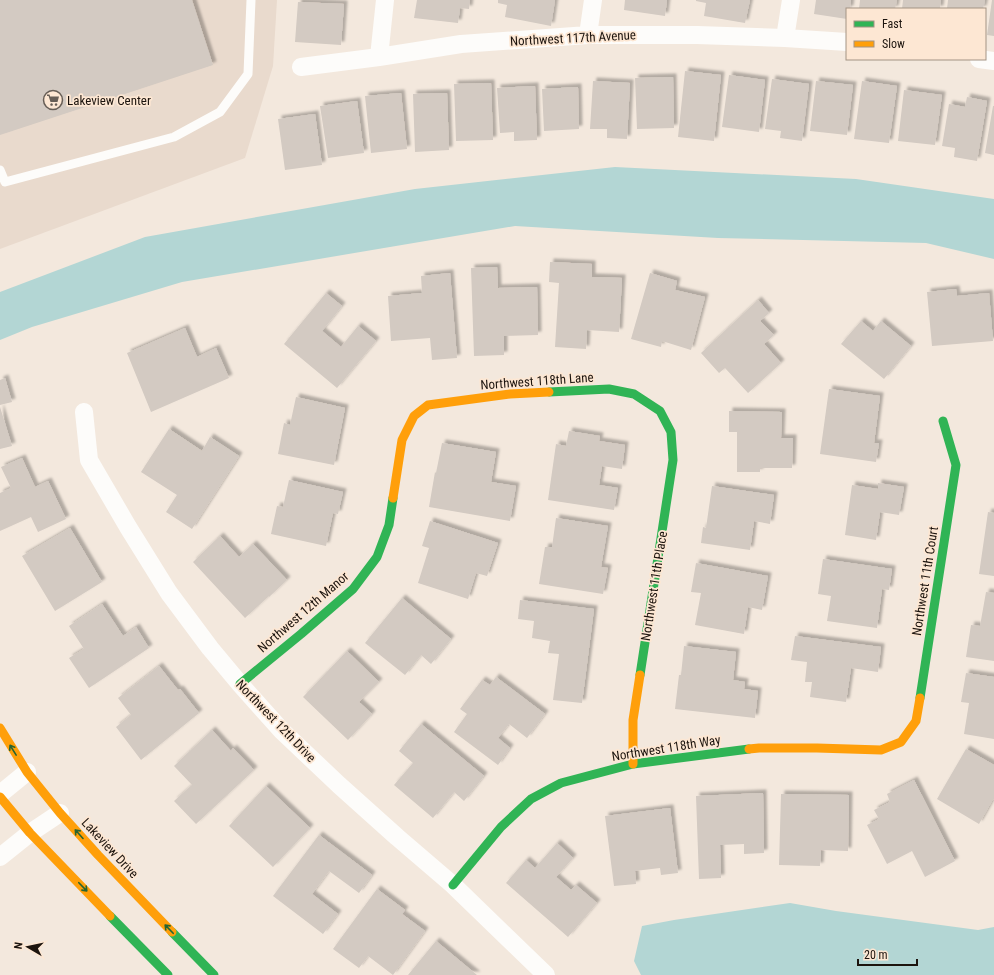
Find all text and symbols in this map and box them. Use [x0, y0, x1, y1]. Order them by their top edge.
legend [846, 8, 986, 60]
text: Fast [882, 17, 903, 31]
street label: Northwest 117th Avenue [510, 27, 636, 49]
text: Slow [882, 37, 905, 51]
supermarket icon: Lakeview Center [42, 89, 64, 111]
place label: Lakeview Center [67, 93, 151, 108]
street label: Northwest 118th Lane [480, 370, 594, 392]
street label: Northwest 11th Court [909, 525, 941, 637]
street label: Northwest 11th Place [638, 530, 670, 642]
street label: Northwest 12th Manor [255, 569, 351, 655]
street label: Northwest 12th Drive [233, 677, 319, 765]
street label: Northwest 118th Way [611, 732, 722, 764]
one-way arrow [9, 744, 17, 756]
street label: Lakeview Drive [79, 815, 141, 881]
one-way arrow [75, 829, 84, 840]
one-way arrow [78, 882, 88, 892]
one-way arrow [164, 924, 174, 934]
north arrow [8, 927, 48, 967]
text: N [12, 941, 26, 950]
scale bar [858, 941, 917, 967]
text: 20 m [864, 948, 888, 962]

